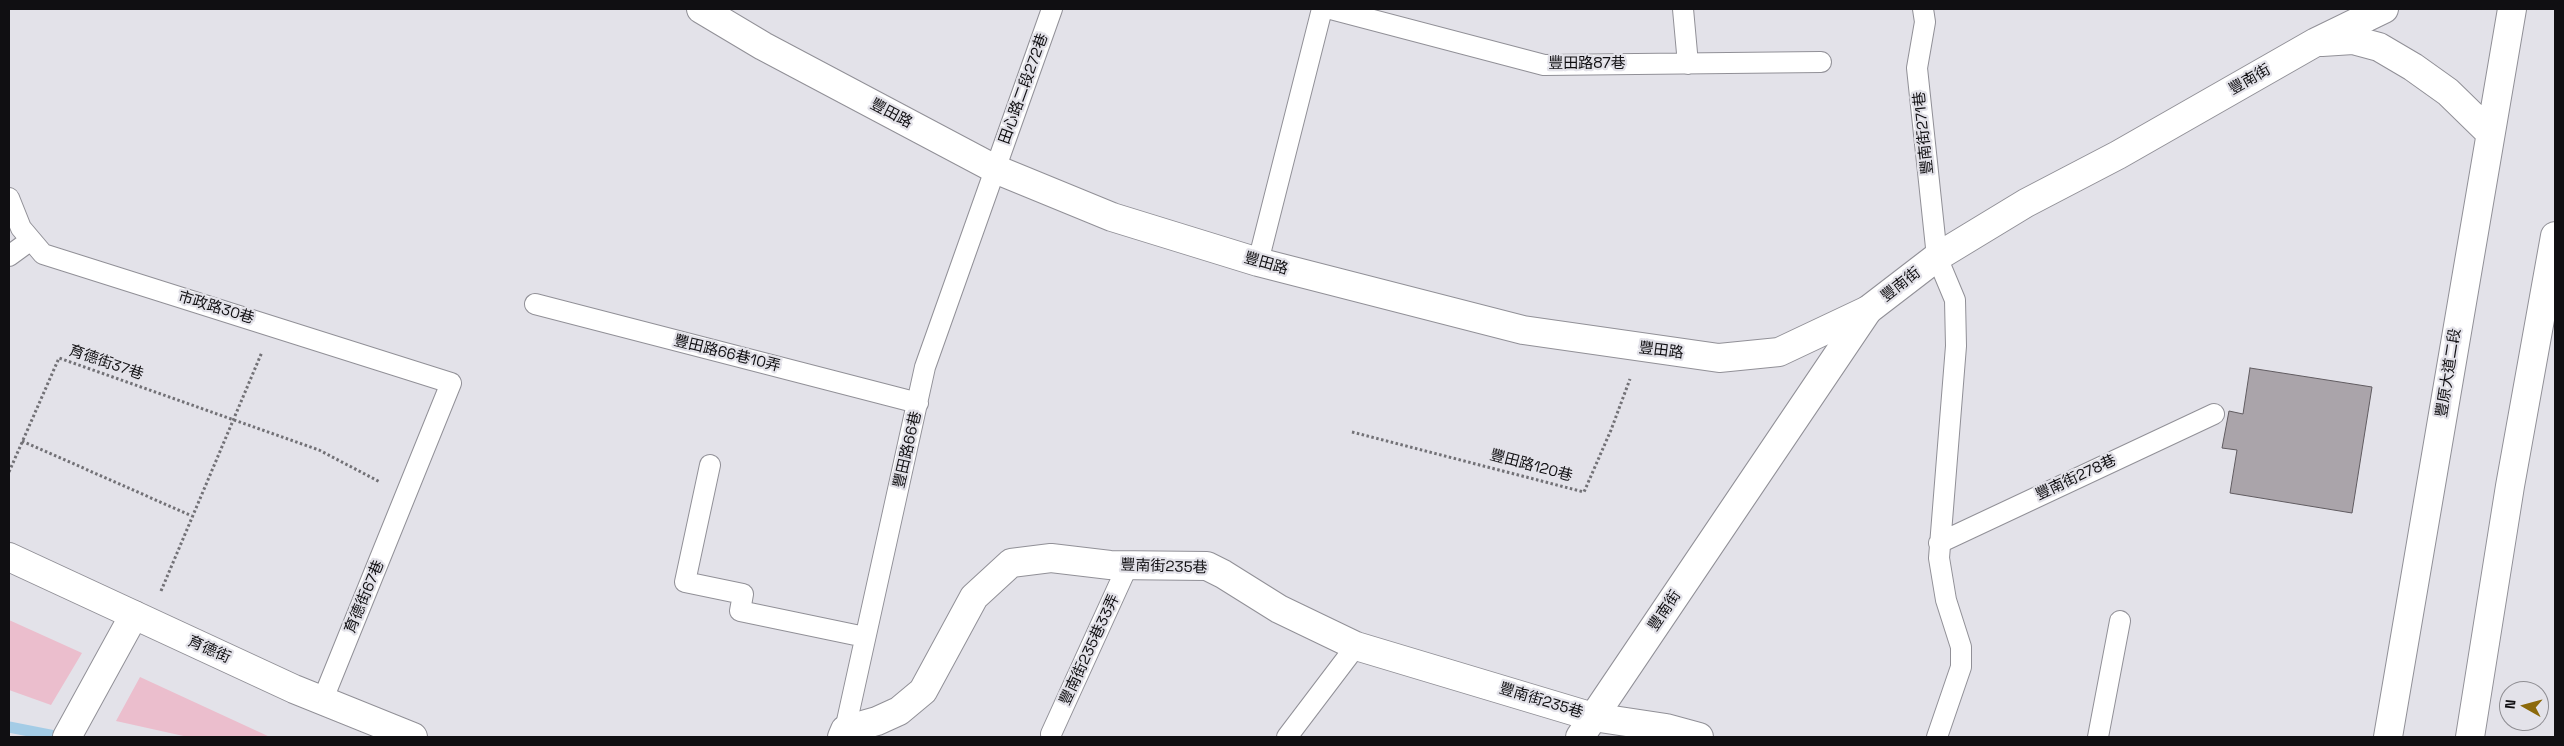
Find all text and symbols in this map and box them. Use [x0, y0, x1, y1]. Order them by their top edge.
street label: 田心路二段272巷 [996, 31, 1052, 147]
street label: 豐田路87巷 [1548, 55, 1626, 73]
street label: 豐南街 [2226, 61, 2274, 99]
street label: 豐南街271巷 [1911, 91, 1937, 175]
street label: 豐田路 [867, 95, 915, 133]
street label: 豐田路 [1242, 249, 1290, 279]
street label: 豐南街 [1878, 264, 1924, 306]
street label: 市政路30巷 [176, 288, 256, 328]
street label: 豐原大道二段 [2433, 327, 2465, 419]
street label: 豐田路66巷10弄 [672, 332, 782, 376]
street label: 豐田路 [1638, 339, 1684, 363]
street label: 育德街37巷 [66, 342, 146, 384]
street label: 豐田路66巷 [890, 410, 926, 490]
street label: 豐田路120巷 [1488, 446, 1574, 486]
street label: 豐南街278巷 [2033, 452, 2119, 504]
street label: 豐南街235巷 [1120, 556, 1208, 578]
street label: 育德街67巷 [342, 558, 388, 636]
street label: 豐南街 [1645, 587, 1685, 635]
street label: 豐南街235巷33弄 [1056, 592, 1124, 708]
street label: 育德街 [185, 633, 233, 667]
street label: 豐南街235巷 [1497, 680, 1585, 722]
north arrow [2499, 681, 2549, 731]
text: N [2501, 699, 2520, 710]

